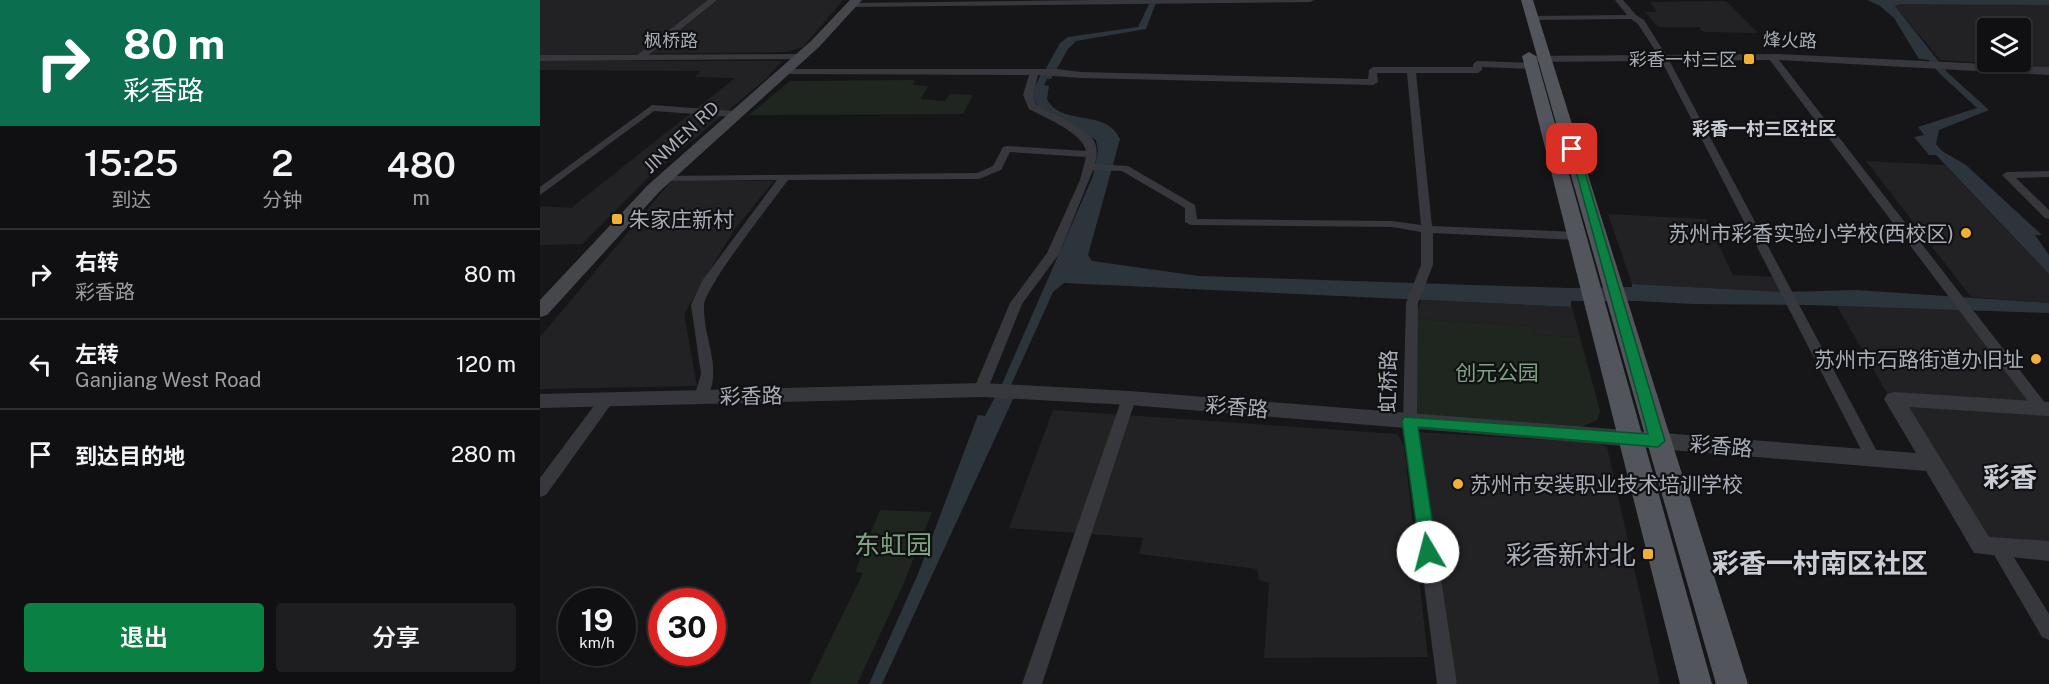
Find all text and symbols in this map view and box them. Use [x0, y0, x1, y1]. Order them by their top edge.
map controls [1977, 18, 2031, 72]
button: layers [1977, 18, 2031, 72]
text: 80 m [123, 19, 225, 68]
icon: right [24, 24, 102, 102]
street label: 烽火路 [1763, 29, 1817, 51]
street label: 枫桥路 [644, 30, 698, 51]
place label: 彩香一村三区 [1629, 49, 1737, 70]
marker: 彩香一村三区 [1742, 52, 1756, 66]
text: 彩香路 [123, 74, 204, 106]
street label: JINMEN RD [639, 97, 723, 177]
district label: 彩香一村三区社区 [1692, 118, 1836, 139]
pin [1546, 123, 1597, 174]
icon: arrive [1555, 132, 1588, 165]
text: 15:25 [84, 142, 178, 184]
text: 2 [271, 142, 294, 184]
text: 480 [387, 144, 456, 186]
text: m [413, 186, 430, 210]
text: 到达 [111, 188, 151, 212]
text: 分钟 [262, 188, 302, 212]
place label: 朱家庄新村 [629, 207, 734, 232]
marker: 朱家庄新村 [610, 212, 624, 226]
place label: 苏州市彩香实验小学校(西校区) [1668, 221, 1954, 246]
marker: 苏州市彩香实验小学校(西校区) [1959, 226, 1973, 240]
text: 右转 [75, 249, 119, 275]
icon: right [24, 258, 57, 291]
text: 80 m [464, 261, 516, 287]
text: 彩香路 [75, 280, 135, 304]
text: 左转 [75, 341, 119, 367]
place label: 苏州市石路街道办旧址 [1814, 347, 2024, 372]
icon: left [24, 348, 57, 381]
street label: 虹桥路 [1375, 349, 1401, 413]
text: 120 m [456, 351, 516, 377]
marker: 苏州市石路街道办旧址 [2029, 352, 2043, 366]
park label: 创元公园 [1455, 360, 1539, 385]
text: Ganjiang West Road [75, 368, 261, 392]
street label: 彩香路 [719, 383, 783, 409]
street label: 彩香路 [1205, 392, 1269, 422]
street label: 彩香路 [1689, 431, 1753, 461]
icon: arrive [24, 438, 57, 471]
text: 280 m [451, 441, 516, 467]
text: 到达目的地 [75, 443, 185, 469]
district label: 彩香 [1983, 461, 2037, 493]
place label: 苏州市安装职业技术培训学校 [1470, 472, 1743, 497]
marker: 苏州市安装职业技术培训学校 [1451, 477, 1465, 491]
position arrow [1396, 520, 1460, 584]
park label: 东虹园 [854, 529, 932, 560]
place label: 彩香新村北 [1506, 539, 1636, 570]
marker: 彩香新村北 [1641, 547, 1655, 561]
district label: 彩香一村南区社区 [1712, 547, 1928, 579]
speed limit sign: 30 [648, 588, 726, 666]
text: 19 [581, 602, 613, 638]
button: 退出 [24, 603, 264, 672]
button: 分享 [276, 603, 516, 672]
text: km/h [579, 634, 615, 651]

